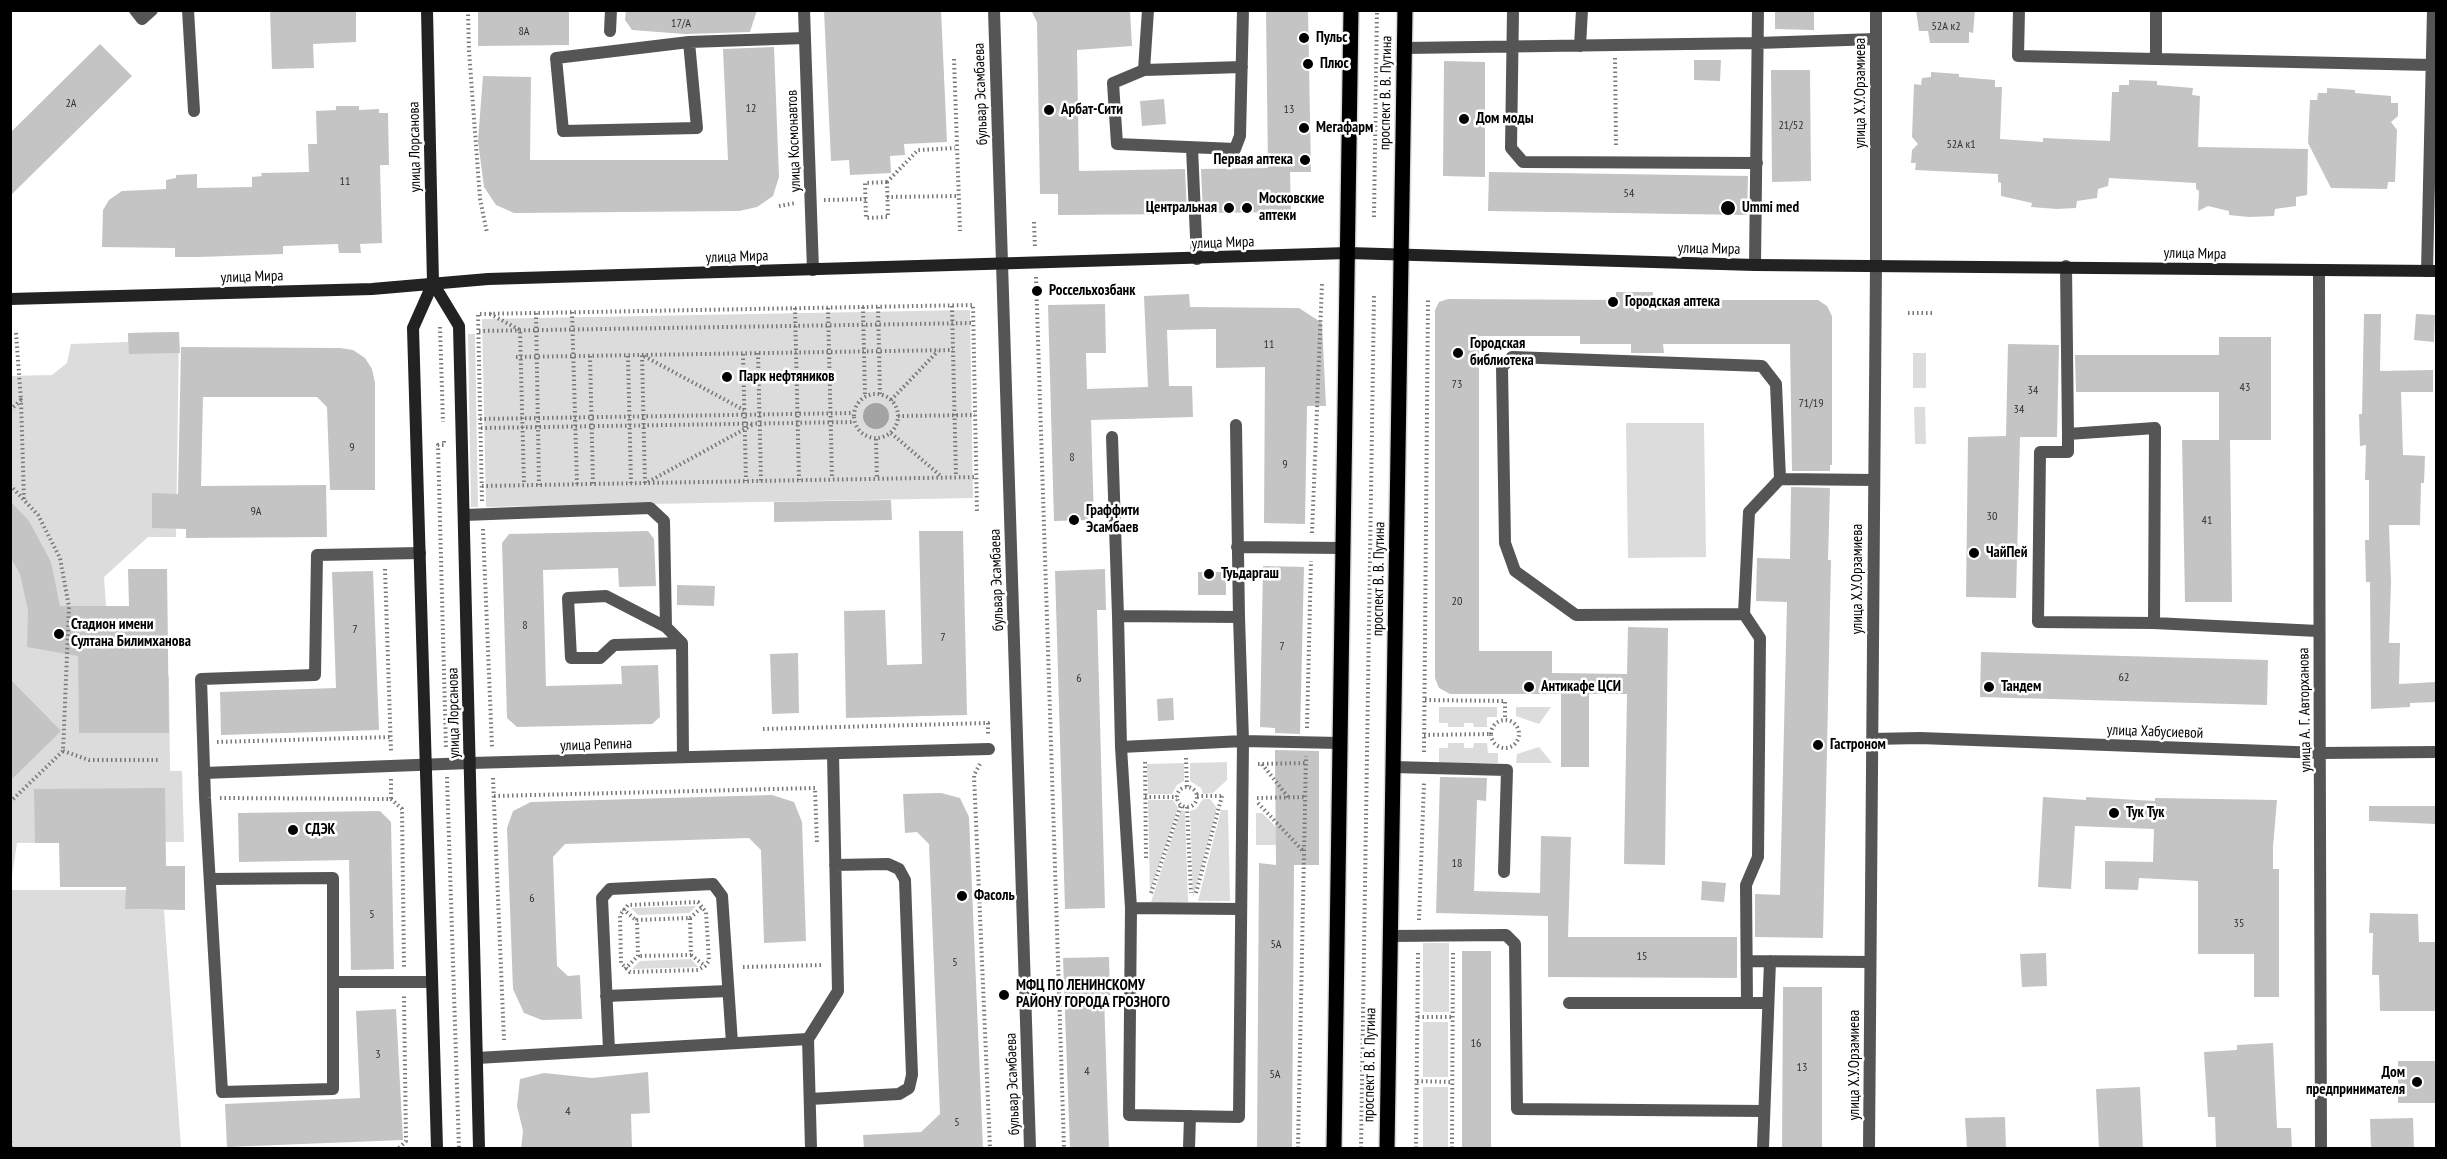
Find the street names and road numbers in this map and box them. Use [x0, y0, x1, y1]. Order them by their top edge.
street label: проспект В. В. Путина [1376, 36, 1396, 150]
street label: улица Х.У.Орзамиева [1852, 38, 1870, 148]
street label: бульвар Эсамбаева [970, 43, 992, 145]
street label: улица Космонавтов [783, 89, 805, 193]
street label: улица Лорсанова [405, 101, 425, 193]
street label: улица Мира [1191, 233, 1255, 253]
street label: улица Мира [1678, 239, 1740, 259]
street label: улица Мира [2164, 244, 2226, 264]
street label: улица Мира [705, 247, 769, 267]
street label: улица Мира [220, 267, 284, 287]
street label: проспект В. В. Путина [1369, 522, 1389, 636]
street label: улица Х.У.Орзамиева [1849, 524, 1867, 634]
street label: бульвар Эсамбаева [986, 529, 1008, 631]
street label: улица А. Г. Авторханова [2295, 647, 2315, 773]
street label: улица Лорсанова [444, 667, 464, 759]
street label: улица Хабусиевой [2106, 721, 2204, 743]
street label: улица Репина [560, 735, 632, 755]
street label: проспект В. В. Путина [1360, 1008, 1380, 1122]
street label: улица Х.У.Орзамиева [1846, 1010, 1864, 1120]
street label: бульвар Эсамбаева [1002, 1033, 1024, 1135]

